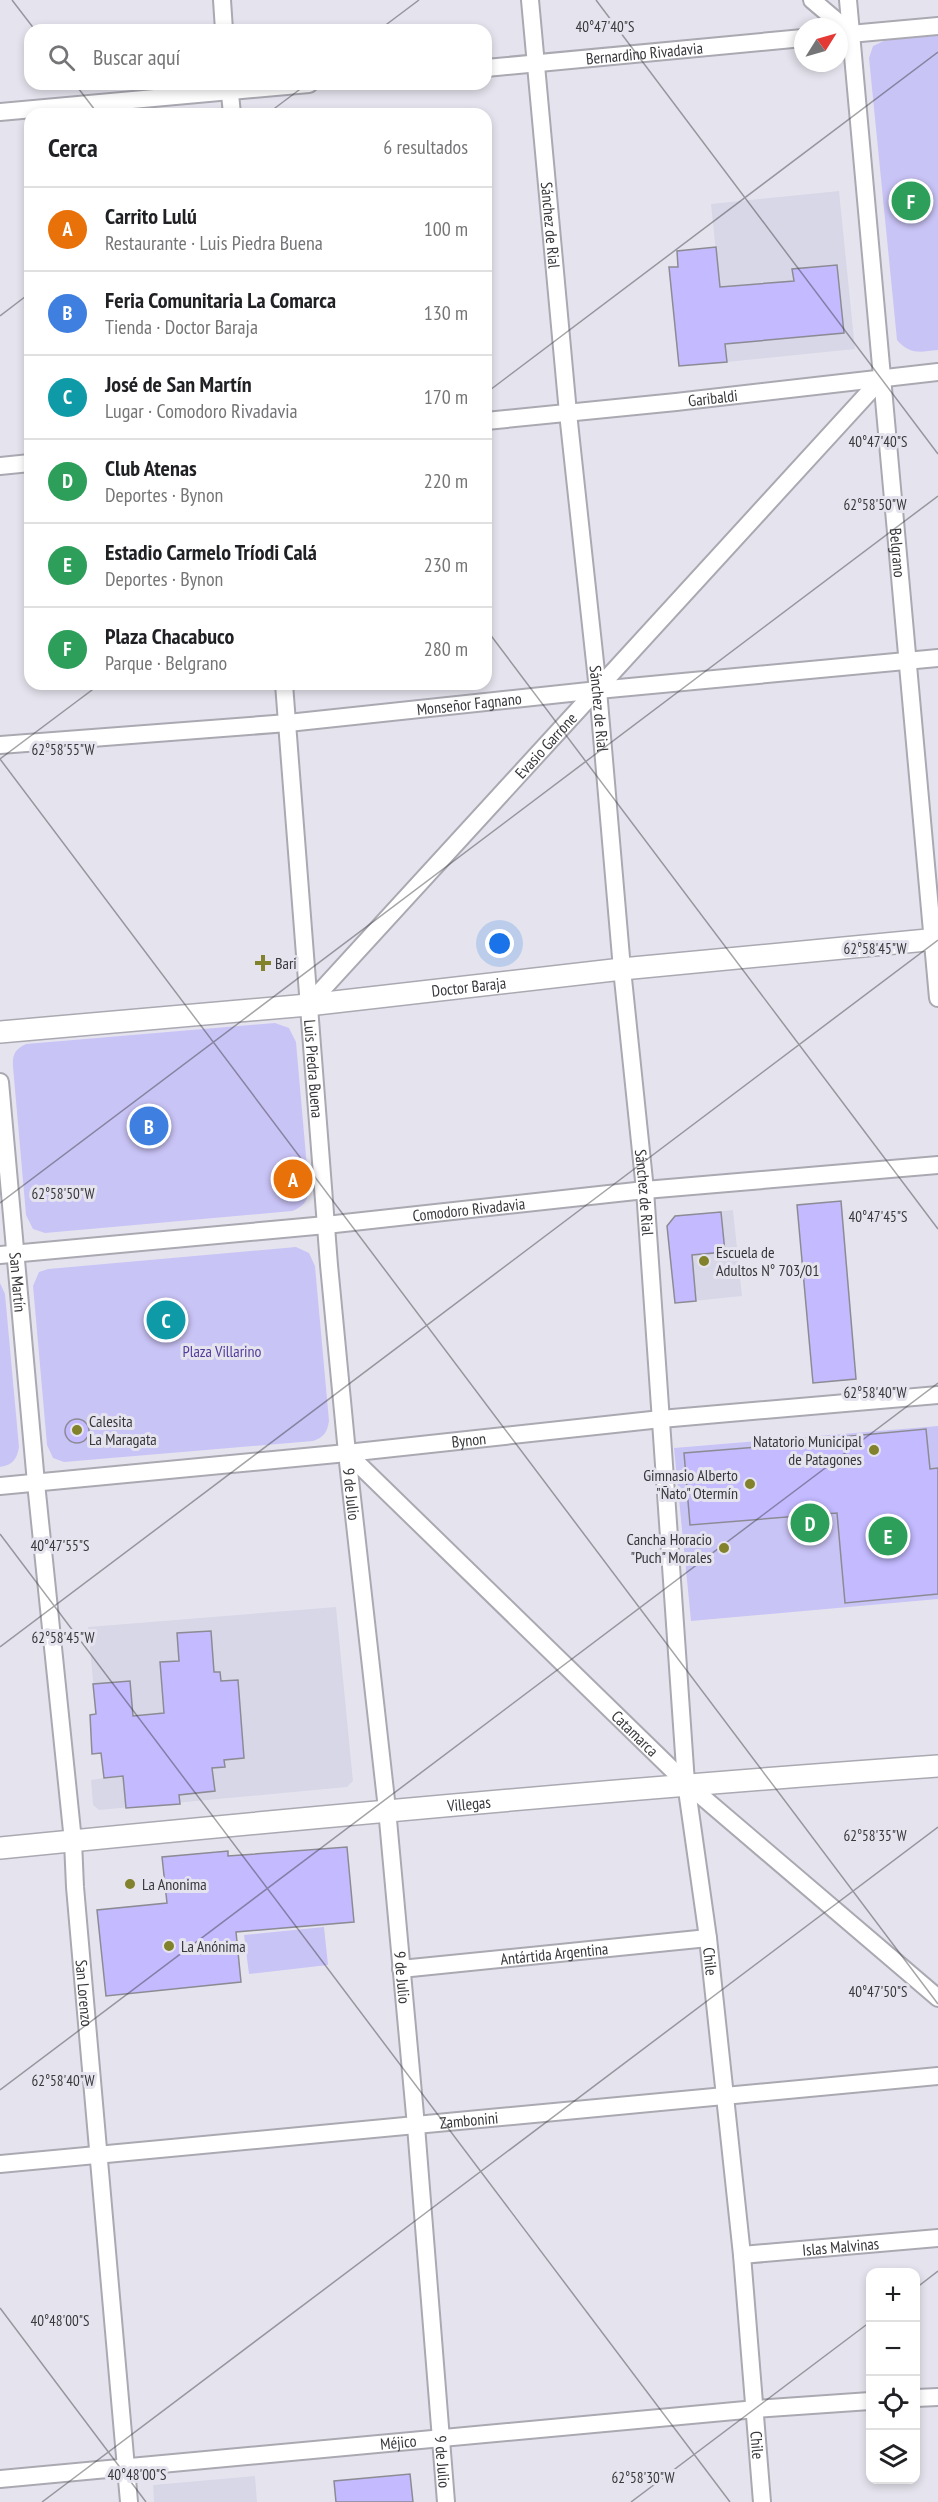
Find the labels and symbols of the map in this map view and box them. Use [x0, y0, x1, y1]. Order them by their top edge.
text: 40°47'40"S [575, 17, 635, 36]
north arrow [794, 18, 848, 72]
street label: Bernardino Rivadavia [585, 38, 704, 69]
pin: F [892, 178, 930, 224]
street label: Sánchez de Rial [537, 181, 565, 269]
street label: Garibaldi [687, 385, 739, 411]
text: 40°47'40"S [848, 432, 908, 451]
text: 62°58'50"W [843, 495, 907, 514]
street label: Belgrano [886, 527, 910, 578]
street label: Sánchez de Rial [585, 664, 613, 753]
street label: Monseñor Fagnano [416, 688, 523, 719]
street label: Evasio Garrone [511, 708, 581, 782]
text: 62°58'55"W [31, 740, 95, 759]
your location [485, 929, 514, 958]
text: 62°58'45"W [843, 939, 907, 958]
place label: Bari [275, 953, 297, 973]
marker: Bari [256, 956, 270, 970]
street label: Doctor Baraja [431, 972, 507, 1001]
street label: Luis Piedra Buena [300, 1019, 328, 1119]
pin: B [130, 1104, 168, 1148]
street label: Sánchez de Rial [631, 1148, 658, 1237]
pin: A [274, 1156, 312, 1202]
text: 62°58'50"W [31, 1184, 95, 1203]
street label: Comodoro Rivadavia [412, 1193, 526, 1225]
text: 40°47'45"S [848, 1207, 908, 1226]
place label: Escuela de Adultos N° 703/01 [716, 1242, 819, 1280]
street label: San Martín [5, 1251, 31, 1313]
marker: Escuela de Adultos N° 703/01 [697, 1254, 711, 1268]
pin: C [146, 1298, 186, 1342]
park label: Plaza Villarino [182, 1341, 262, 1361]
text: 62°58'40"W [843, 1383, 907, 1402]
place label: Calesita La Maragata [89, 1411, 157, 1449]
marker: Calesita La Maragata [70, 1423, 84, 1437]
street label: Bynon [450, 1428, 487, 1452]
place label: Natatorio Municipal de Patagones [753, 1431, 862, 1469]
marker: Natatorio Municipal de Patagones [867, 1443, 881, 1457]
place label: Gimnasio Alberto "Ñato" Otermín [643, 1465, 738, 1503]
street label: 9 de Julio [339, 1467, 365, 1521]
marker: Gimnasio Alberto "Ñato" Otermín [743, 1477, 757, 1491]
pin: D [790, 1500, 830, 1546]
pin: E [868, 1514, 908, 1558]
place label: Cancha Horacio "Puch" Morales [627, 1529, 712, 1567]
text: 40°47'55"S [30, 1536, 90, 1555]
marker: Cancha Horacio "Puch" Morales [717, 1541, 731, 1555]
text: 62°58'45"W [31, 1628, 95, 1647]
street label: Catamarca [607, 1706, 663, 1761]
street label: Villegas [445, 1792, 491, 1816]
text: 62°58'35"W [843, 1826, 907, 1845]
place label: La Anonima [142, 1874, 207, 1894]
marker: La Anonima [123, 1877, 137, 1891]
place label: La Anónima [181, 1936, 246, 1956]
street label: Antártida Argentina [499, 1938, 609, 1969]
marker: La Anónima [162, 1939, 176, 1953]
street label: Chile [699, 1946, 722, 1976]
street label: 9 de Julio [390, 1950, 415, 2005]
street label: San Lorenzo [71, 1959, 97, 2027]
text: 40°47'50"S [848, 1982, 908, 2001]
text: 62°58'40"W [31, 2071, 95, 2090]
street label: Zambonini [439, 2107, 499, 2133]
street label: Islas Malvinas [801, 2233, 880, 2260]
text: 40°48'00"S [30, 2311, 90, 2330]
street label: Méjico [379, 2430, 417, 2454]
street label: Chile [746, 2430, 768, 2460]
street label: 9 de Julio [431, 2435, 455, 2489]
text: 40°48'00"S [107, 2465, 167, 2484]
text: 62°58'30"W [611, 2468, 675, 2487]

